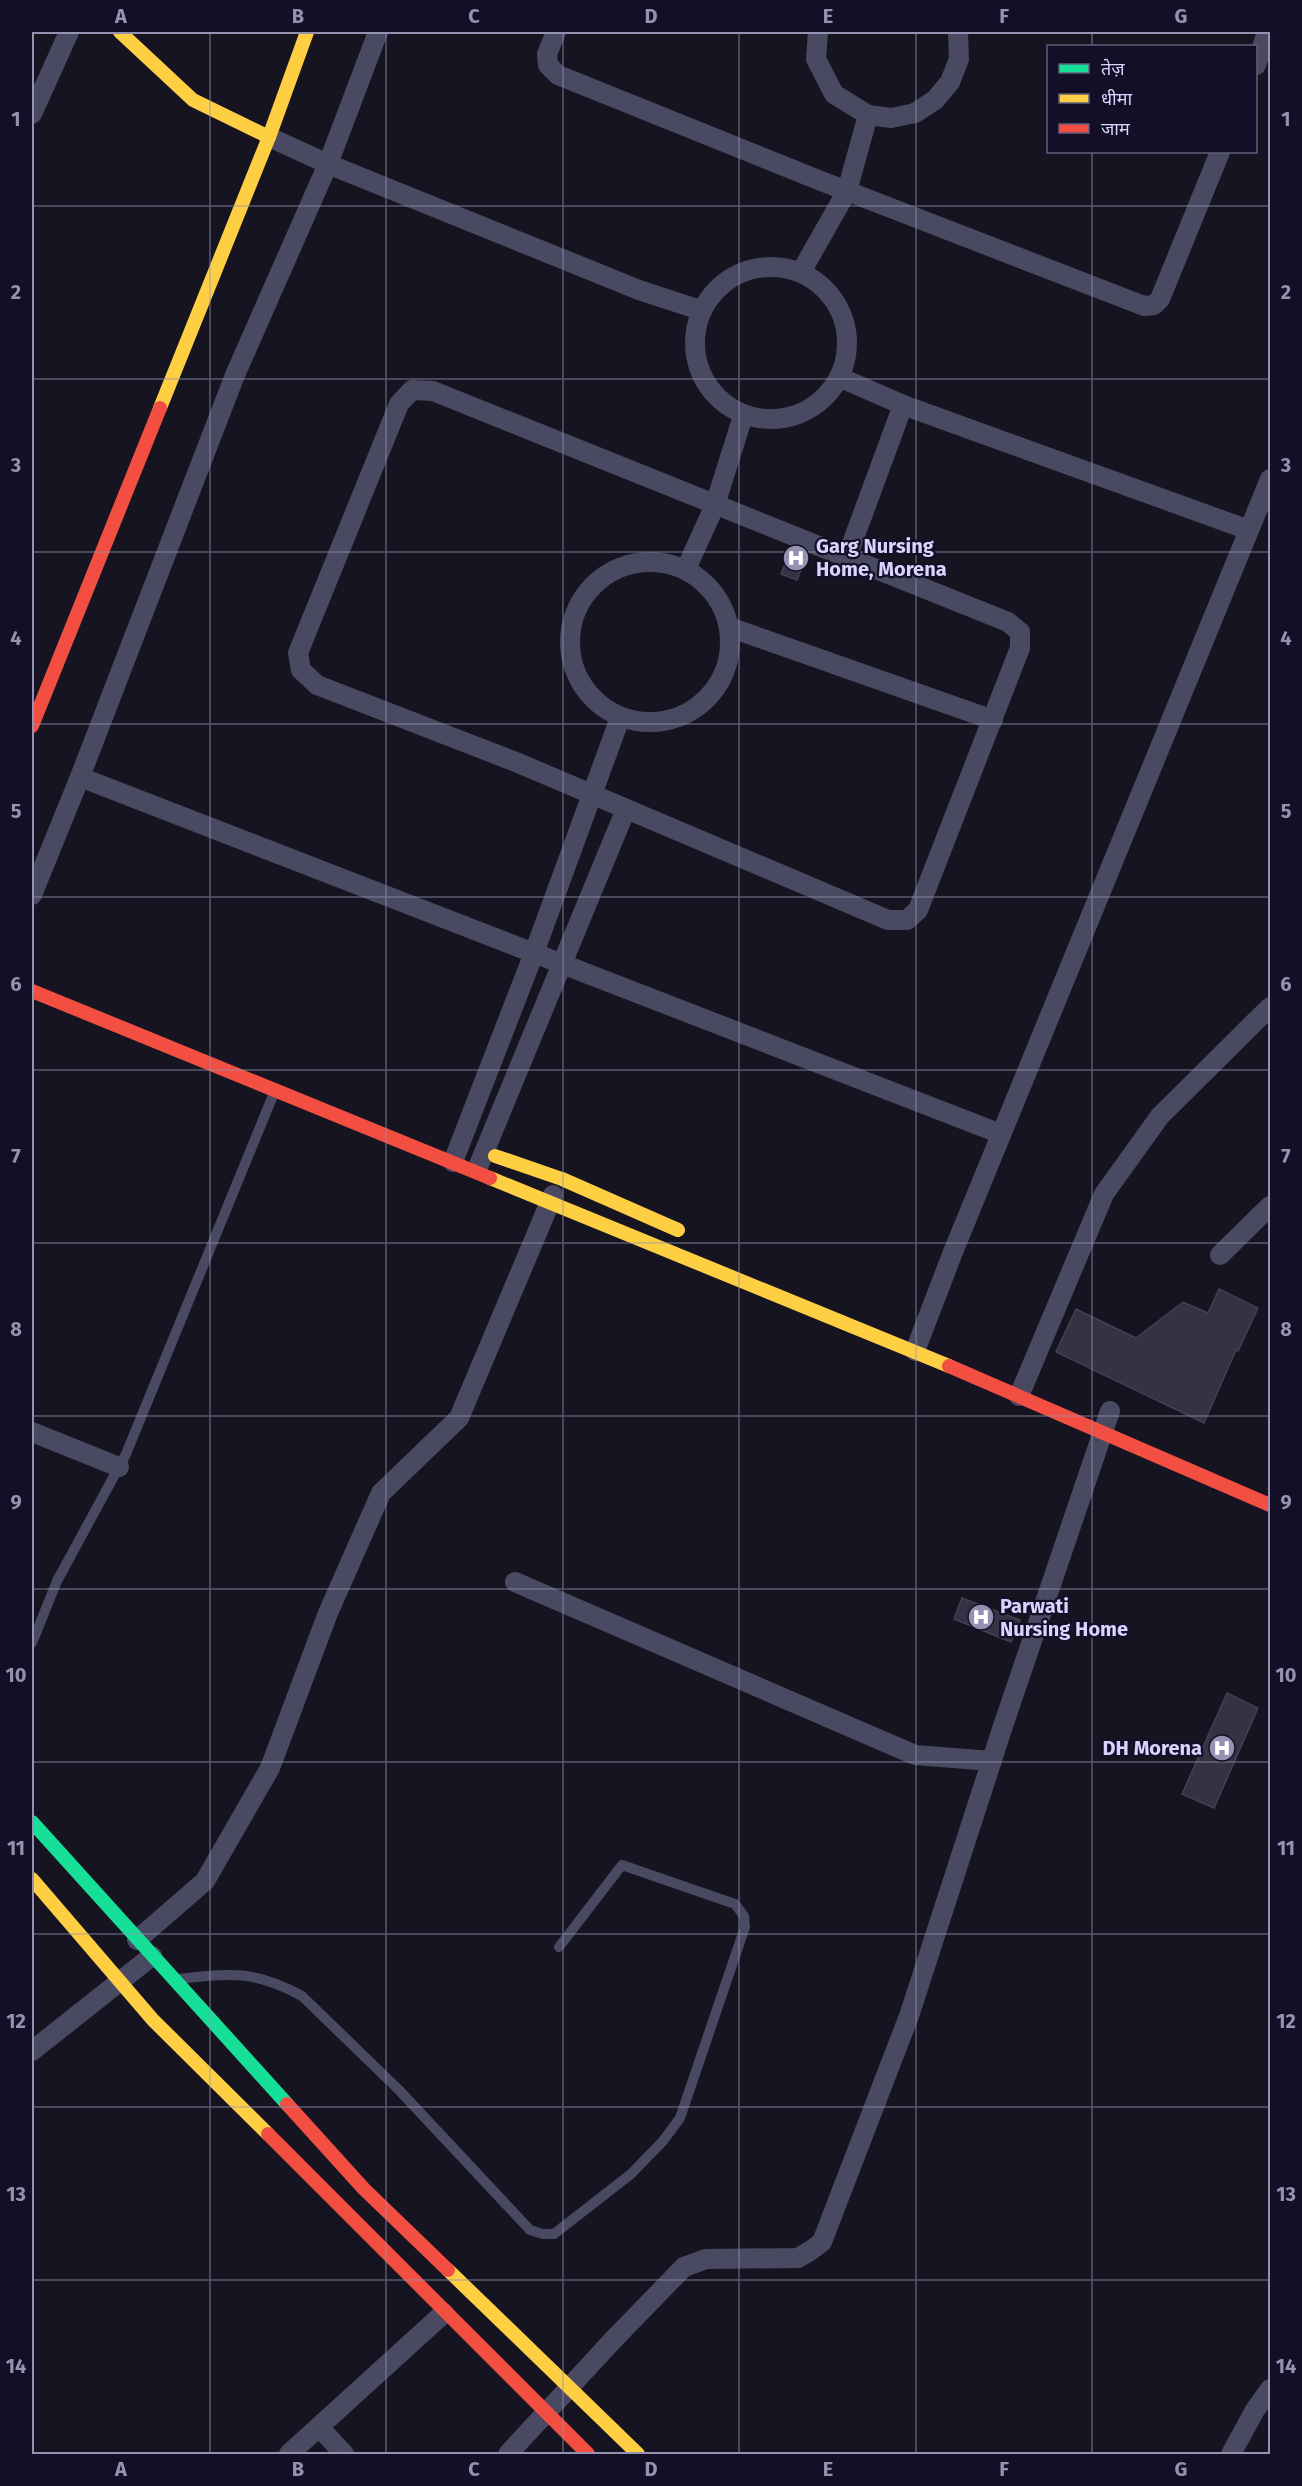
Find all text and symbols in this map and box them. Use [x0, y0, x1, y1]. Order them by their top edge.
text: A [114, 4, 128, 28]
text: B [292, 4, 304, 28]
text: C [468, 4, 480, 28]
text: D [644, 4, 658, 28]
text: E [823, 4, 833, 28]
text: F [999, 4, 1009, 28]
text: G [1175, 4, 1187, 28]
legend [1047, 45, 1257, 153]
text: तेज़ [1101, 58, 1125, 80]
text: धीमा [1101, 88, 1132, 110]
text: 1 [11, 107, 21, 131]
text: 1 [1281, 107, 1291, 131]
text: जाम [1101, 118, 1131, 140]
text: 2 [11, 280, 21, 304]
text: 2 [1281, 280, 1291, 304]
text: 3 [10, 453, 21, 477]
text: 3 [1280, 453, 1291, 477]
place label: Garg Nursing Home, Morena [816, 534, 947, 581]
hospital icon: Garg Nursing Home, Morena [781, 543, 811, 573]
text: 4 [10, 626, 22, 650]
text: 4 [1280, 626, 1292, 650]
text: 5 [11, 799, 22, 823]
text: 5 [1281, 799, 1292, 823]
text: 6 [10, 972, 22, 996]
text: 6 [1280, 972, 1292, 996]
text: 7 [11, 1144, 21, 1168]
text: 7 [1281, 1144, 1291, 1168]
text: 8 [10, 1317, 22, 1341]
text: 8 [1280, 1317, 1292, 1341]
text: 9 [10, 1490, 22, 1514]
text: 9 [1280, 1490, 1292, 1514]
place label: Parwati Nursing Home [1000, 1594, 1128, 1641]
hospital icon: Parwati Nursing Home [966, 1602, 996, 1632]
text: 10 [6, 1663, 26, 1687]
text: 10 [1276, 1663, 1296, 1687]
hospital icon: DH Morena [1207, 1733, 1237, 1763]
place label: DH Morena [1103, 1736, 1202, 1760]
text: 11 [7, 1836, 25, 1860]
text: 11 [1277, 1836, 1295, 1860]
text: 12 [6, 2009, 26, 2033]
text: 12 [1276, 2009, 1296, 2033]
text: 13 [6, 2182, 26, 2206]
text: 13 [1276, 2182, 1296, 2206]
text: 14 [6, 2354, 26, 2378]
text: 14 [1276, 2354, 1296, 2378]
text: A [114, 2457, 128, 2481]
text: B [292, 2457, 304, 2481]
text: C [468, 2457, 480, 2481]
text: D [644, 2457, 658, 2481]
text: E [823, 2457, 833, 2481]
text: F [999, 2457, 1009, 2481]
text: G [1175, 2457, 1187, 2481]

